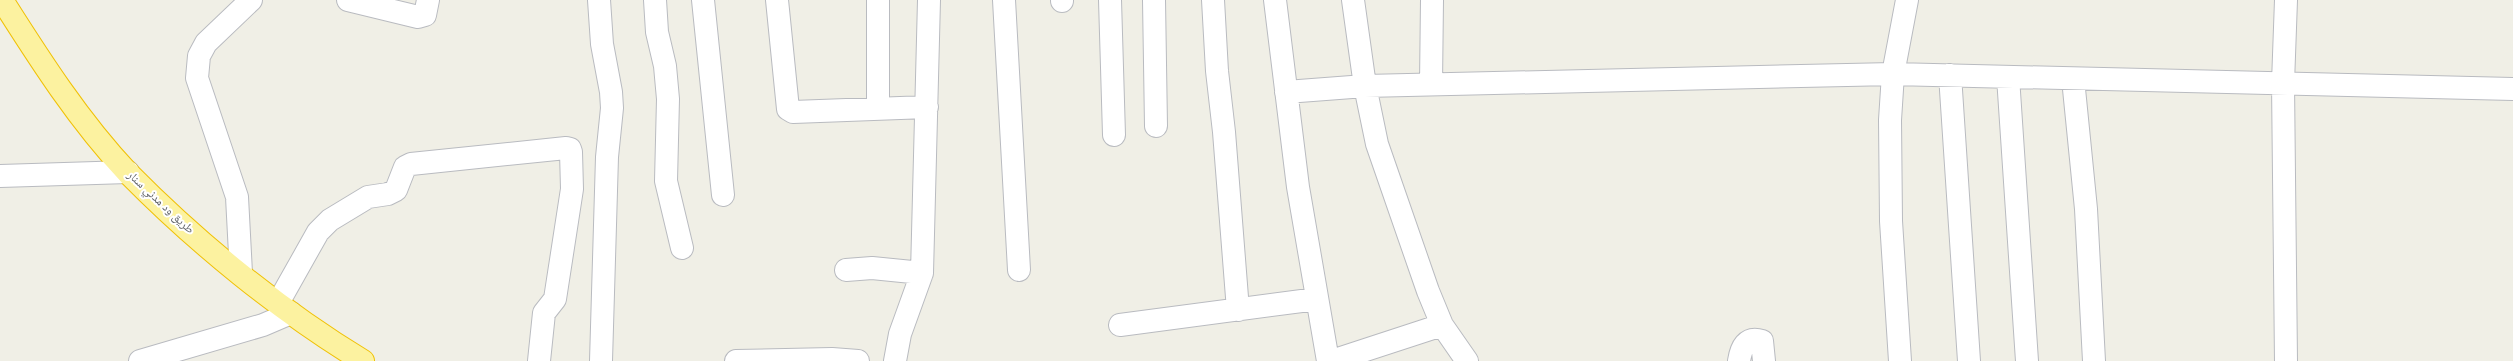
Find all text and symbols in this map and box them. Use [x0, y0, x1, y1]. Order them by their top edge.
street label: طريق ود مدني سنار [122, 167, 197, 239]

